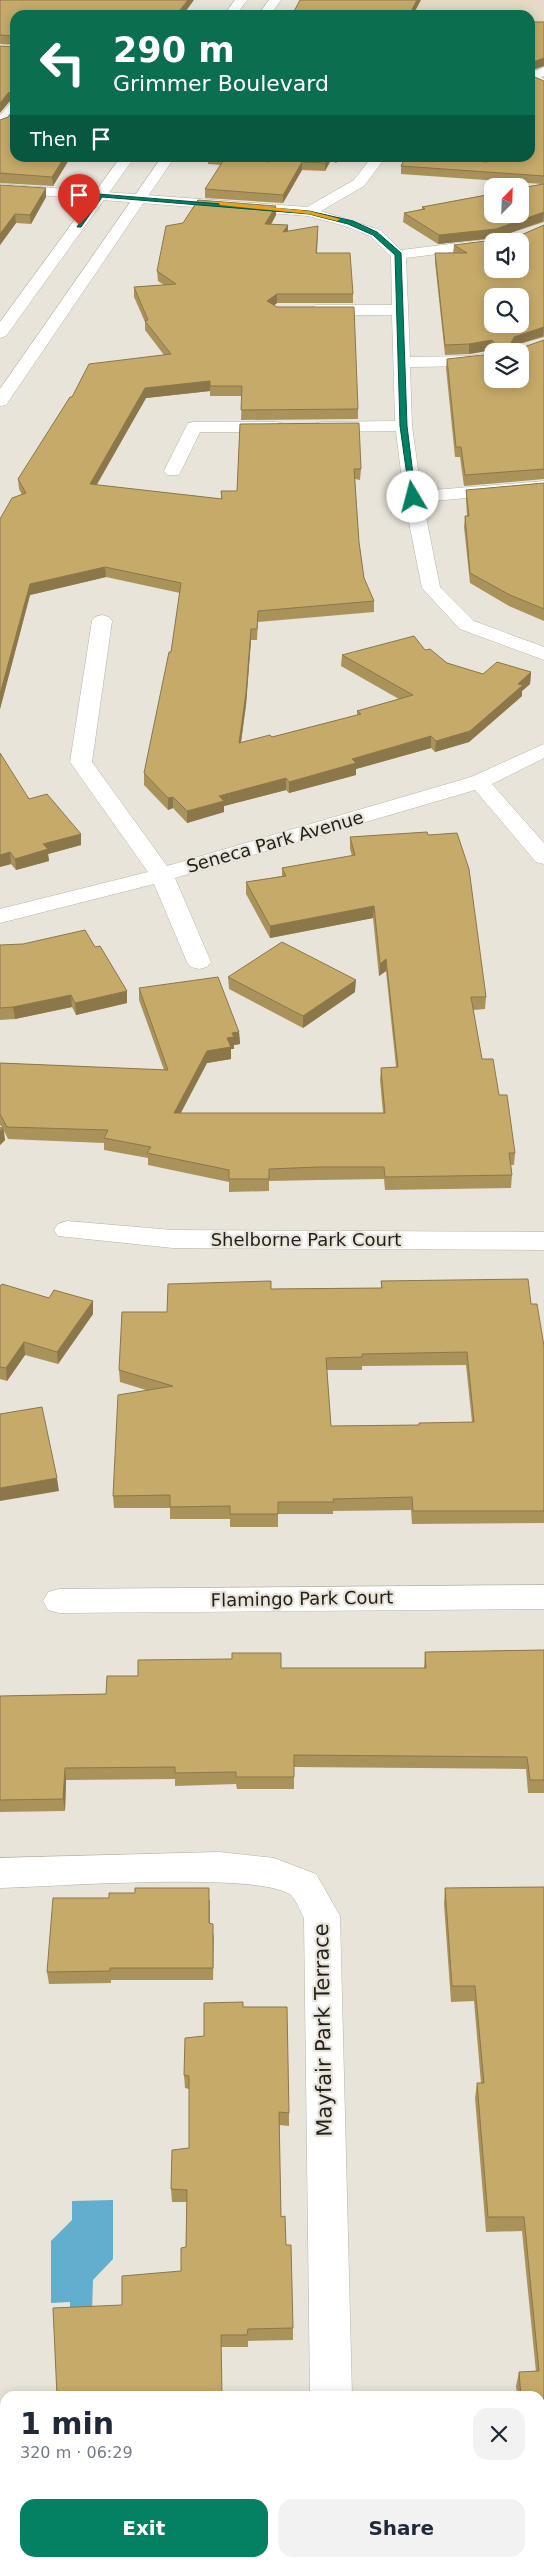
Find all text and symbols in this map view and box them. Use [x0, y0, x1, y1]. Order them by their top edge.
icon: left [30, 30, 95, 95]
text: 290 m [113, 30, 235, 70]
text: Grimmer Boulevard [113, 71, 329, 96]
icon: arrive [87, 125, 115, 153]
text: Then [30, 128, 77, 150]
pin [58, 174, 100, 225]
north arrow [484, 178, 529, 222]
map controls [484, 178, 529, 388]
icon: arrive [65, 181, 93, 209]
button: sound [484, 233, 529, 278]
button: search [484, 288, 529, 333]
button: layers [484, 343, 529, 388]
position arrow [386, 470, 438, 522]
street label: Seneca Park Avenue [184, 806, 366, 877]
street label: Shelborne Park Court [211, 1229, 401, 1250]
street label: Flamingo Park Court [211, 1586, 393, 1611]
street label: Mayfair Park Terrace [309, 1923, 337, 2137]
text: 1 min [20, 2406, 114, 2441]
button: close [473, 2408, 525, 2460]
text: 320 m · 06:29 [20, 2443, 133, 2462]
button: Exit [20, 2499, 268, 2557]
button: Share [278, 2499, 525, 2557]

